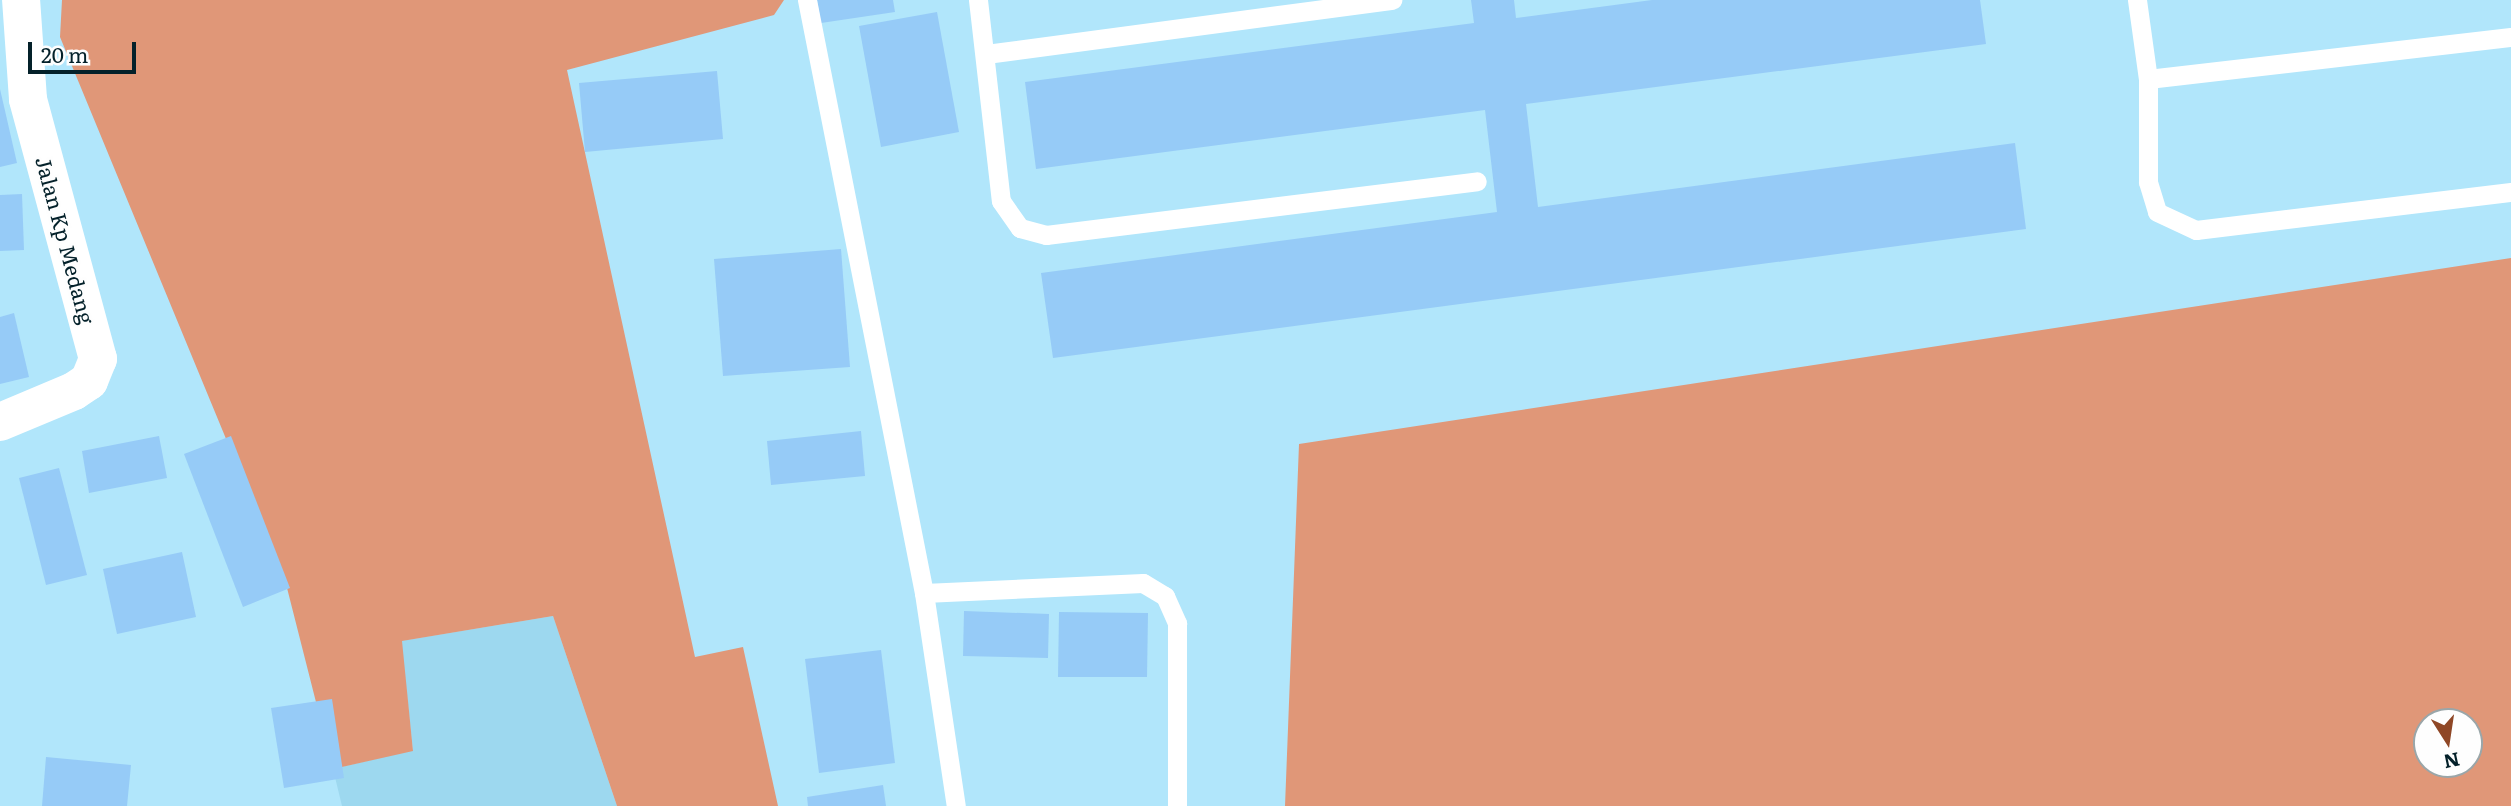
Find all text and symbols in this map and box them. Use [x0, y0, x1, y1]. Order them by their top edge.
scale bar [32, 28, 140, 72]
text: 20 m [41, 38, 88, 69]
street label: Jalan Kp Medang [32, 154, 100, 326]
north arrow [2413, 708, 2483, 778]
text: N [2441, 746, 2463, 777]

